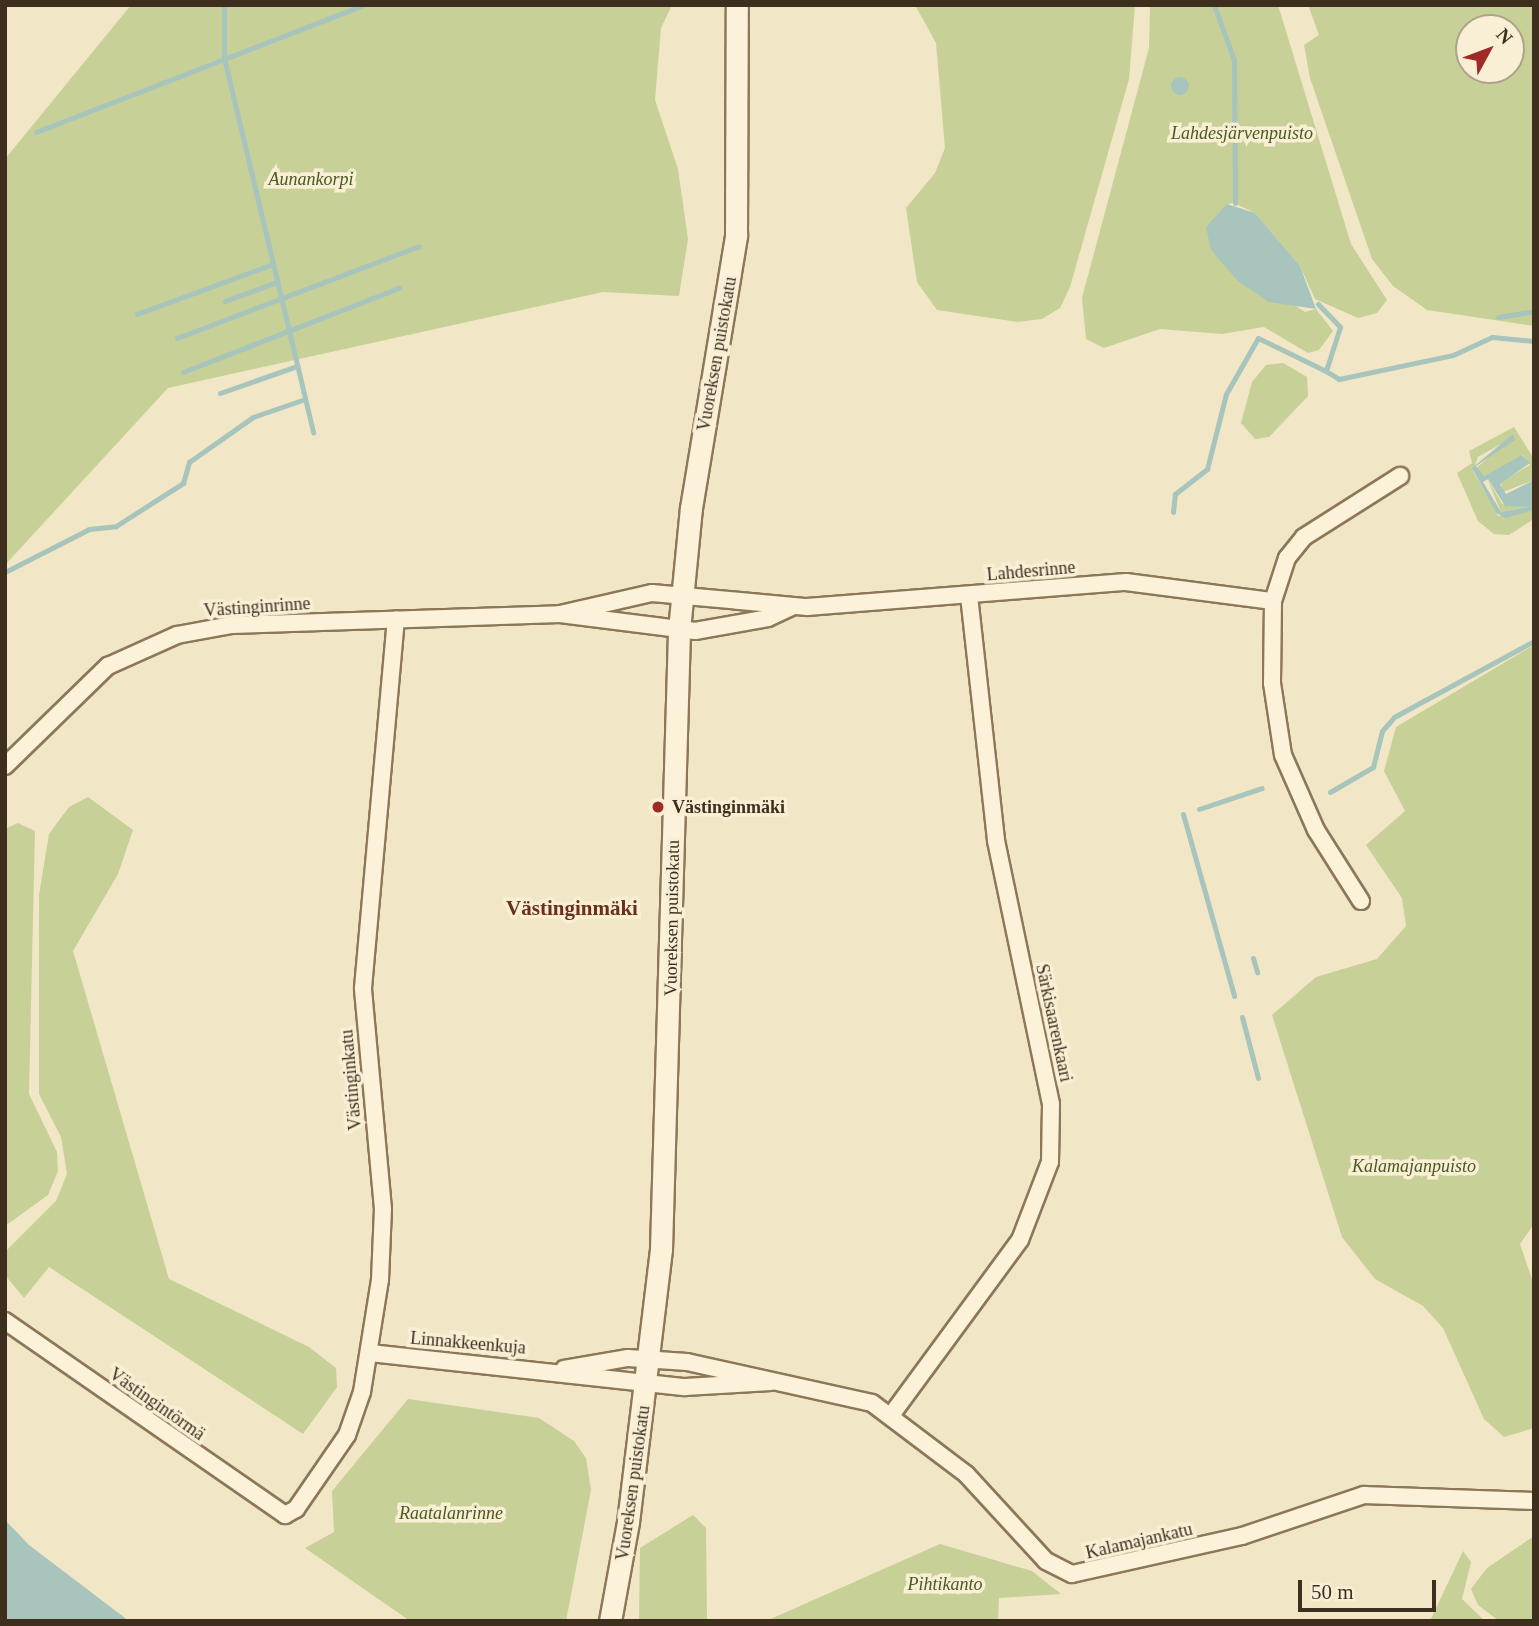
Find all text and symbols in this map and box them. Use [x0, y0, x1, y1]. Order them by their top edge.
north arrow [1455, 14, 1525, 84]
text: N [1492, 24, 1517, 48]
park label: Lahdesjärvenpuisto [1171, 122, 1313, 144]
park label: Aunankorpi [269, 168, 353, 190]
street label: Vuoreksen puistokatu [693, 275, 741, 433]
street label: Lahdesrinne [986, 556, 1076, 586]
street label: Västinginrinne [203, 592, 311, 622]
place label: Västinginmäki [672, 796, 785, 818]
marker: Västinginmäki [650, 799, 666, 815]
street label: Vuoreksen puistokatu [660, 840, 684, 996]
district label: Västinginmäki [506, 895, 638, 921]
street label: Särkisaarenkaari [1031, 962, 1077, 1084]
street label: Västinginkatu [336, 1029, 366, 1131]
park label: Kalamajanpuisto [1352, 1155, 1476, 1177]
street label: Linnakkeenkuja [409, 1327, 527, 1359]
street label: Västingintörmä [105, 1363, 209, 1445]
street label: Vuoreksen puistokatu [611, 1404, 655, 1562]
park label: Raatalanrinne [399, 1502, 503, 1524]
street label: Kalamajankatu [1083, 1518, 1195, 1564]
scale bar [1301, 1566, 1439, 1610]
park label: Pihtikanto [908, 1573, 982, 1595]
text: 50 m [1311, 1580, 1354, 1604]

